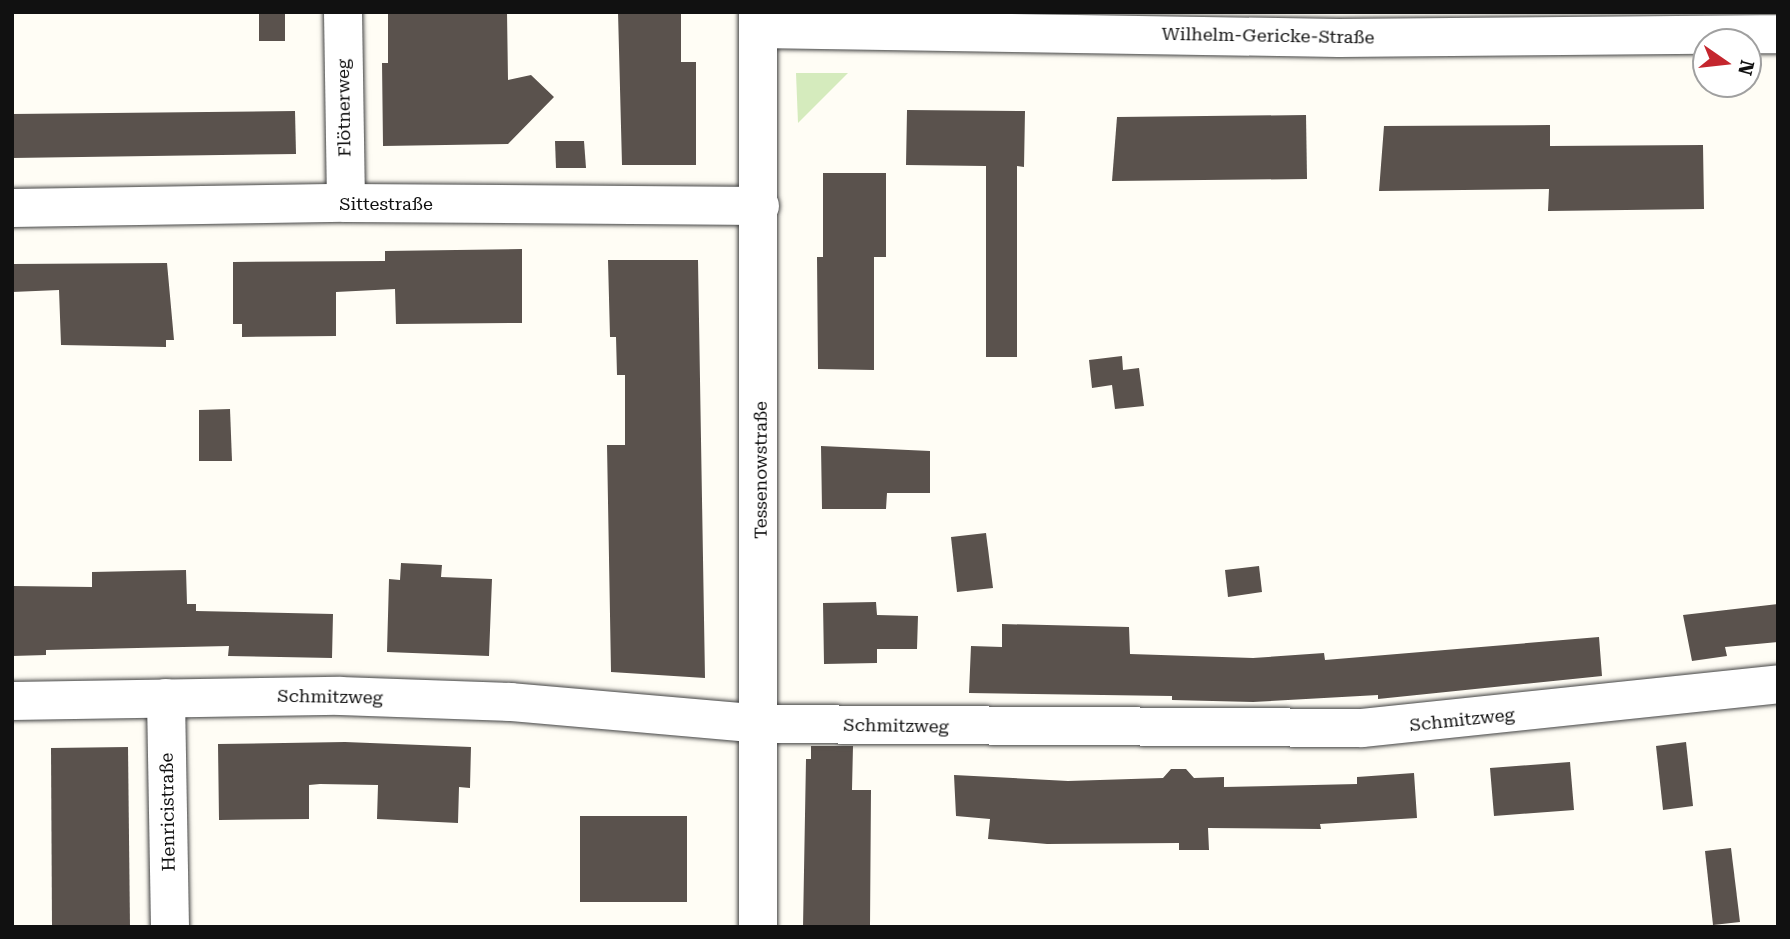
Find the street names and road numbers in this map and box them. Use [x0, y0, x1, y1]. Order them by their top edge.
street label: Wilhelm-Gericke-Straße [1161, 23, 1375, 49]
street label: Flötnerweg [332, 59, 356, 157]
street label: Sittestraße [339, 193, 433, 215]
street label: Tessenowstraße [750, 401, 772, 539]
street label: Schmitzweg [277, 685, 383, 709]
street label: Schmitzweg [1408, 704, 1516, 736]
street label: Schmitzweg [843, 714, 949, 738]
street label: Henricistraße [156, 752, 180, 872]

